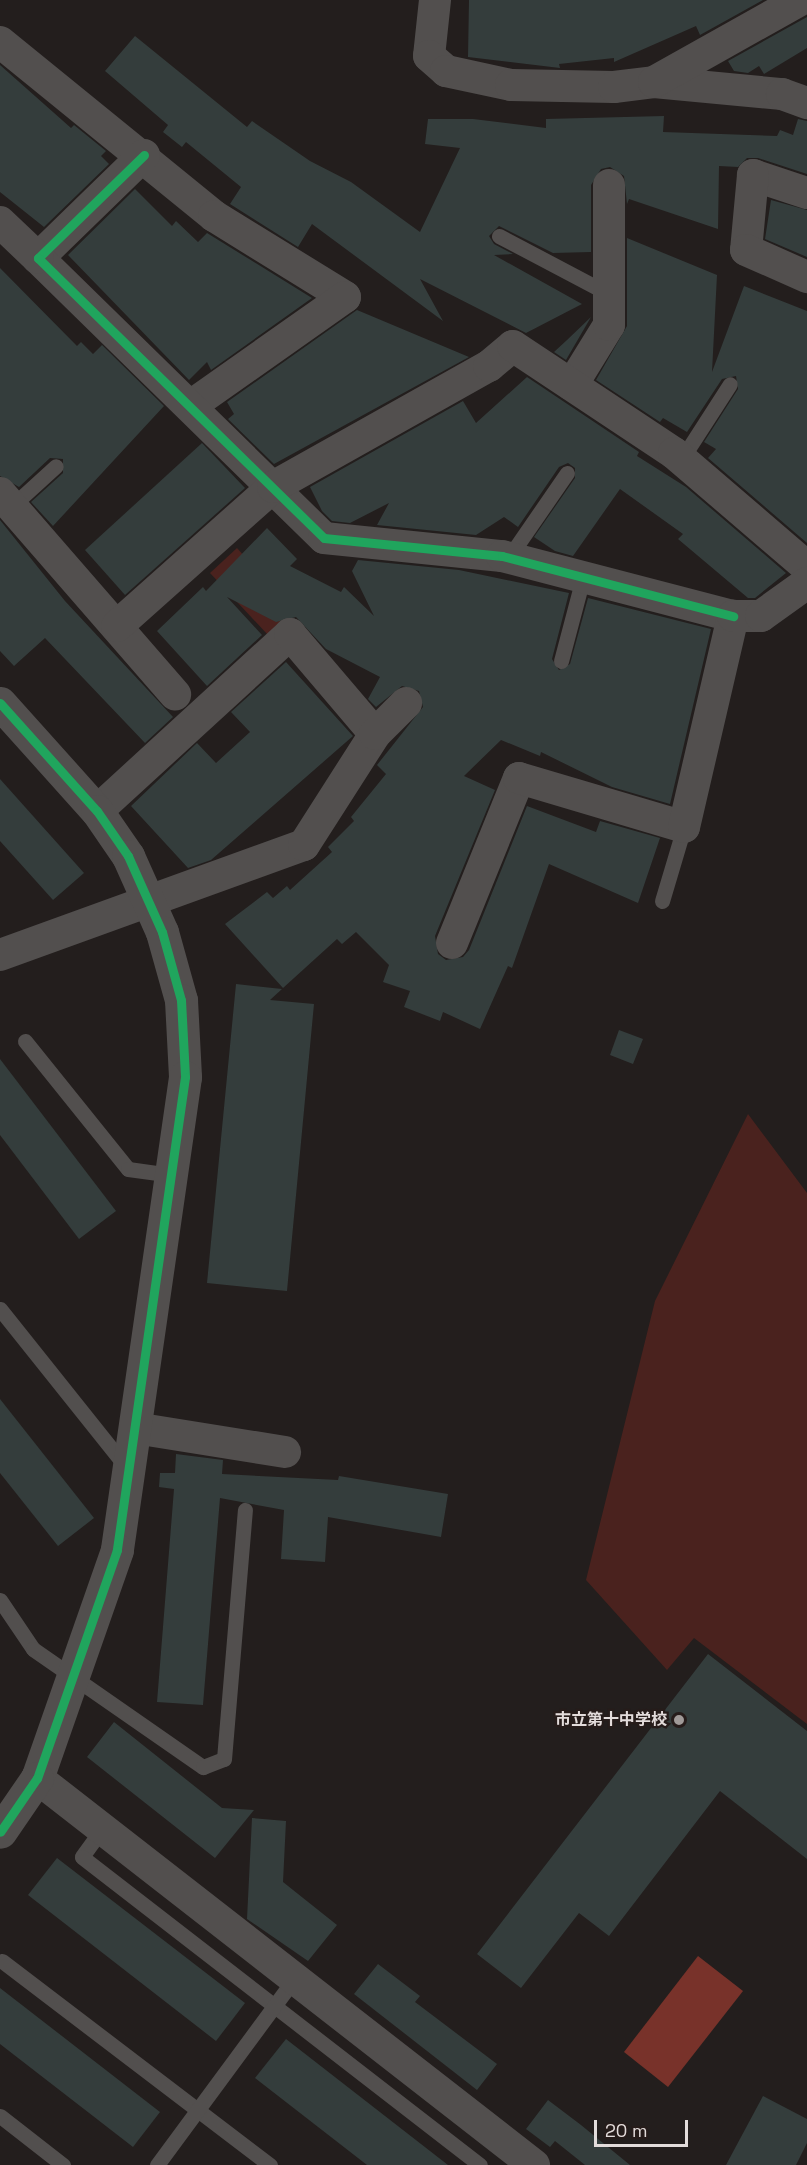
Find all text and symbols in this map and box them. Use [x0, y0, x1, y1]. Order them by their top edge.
place label: 市立第十中学校 [555, 1710, 667, 1730]
marker: 市立第十中学校 [672, 1713, 686, 1727]
scale bar [597, 2108, 692, 2146]
text: 20 m [605, 2119, 648, 2142]

